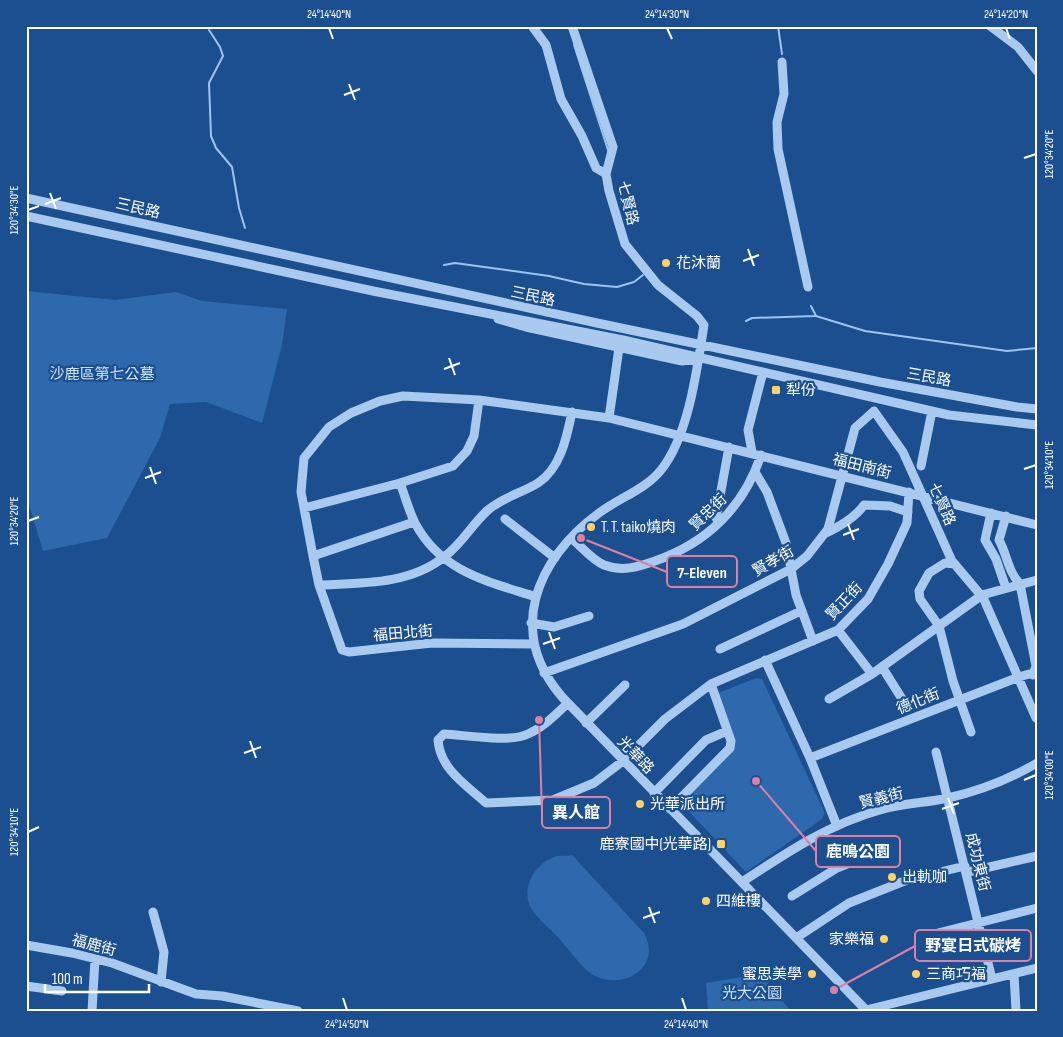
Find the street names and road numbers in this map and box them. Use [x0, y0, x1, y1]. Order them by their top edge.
street label: 七賢路 [613, 179, 642, 227]
street label: 三民路 [114, 194, 162, 223]
street label: 三民路 [509, 283, 557, 310]
street label: 三民路 [905, 364, 953, 391]
street label: 福田南街 [830, 450, 893, 483]
street label: 七賢路 [924, 480, 959, 529]
street label: 賢忠街 [686, 490, 731, 535]
street label: 賢孝街 [749, 542, 797, 581]
street label: 賢正街 [822, 578, 867, 624]
street label: 福田北街 [372, 621, 434, 646]
street label: 德化街 [894, 684, 943, 719]
street label: 光華路 [613, 733, 658, 778]
street label: 賢義街 [857, 784, 905, 813]
street label: 成功東街 [961, 831, 994, 894]
street label: 福鹿街 [70, 930, 118, 960]

